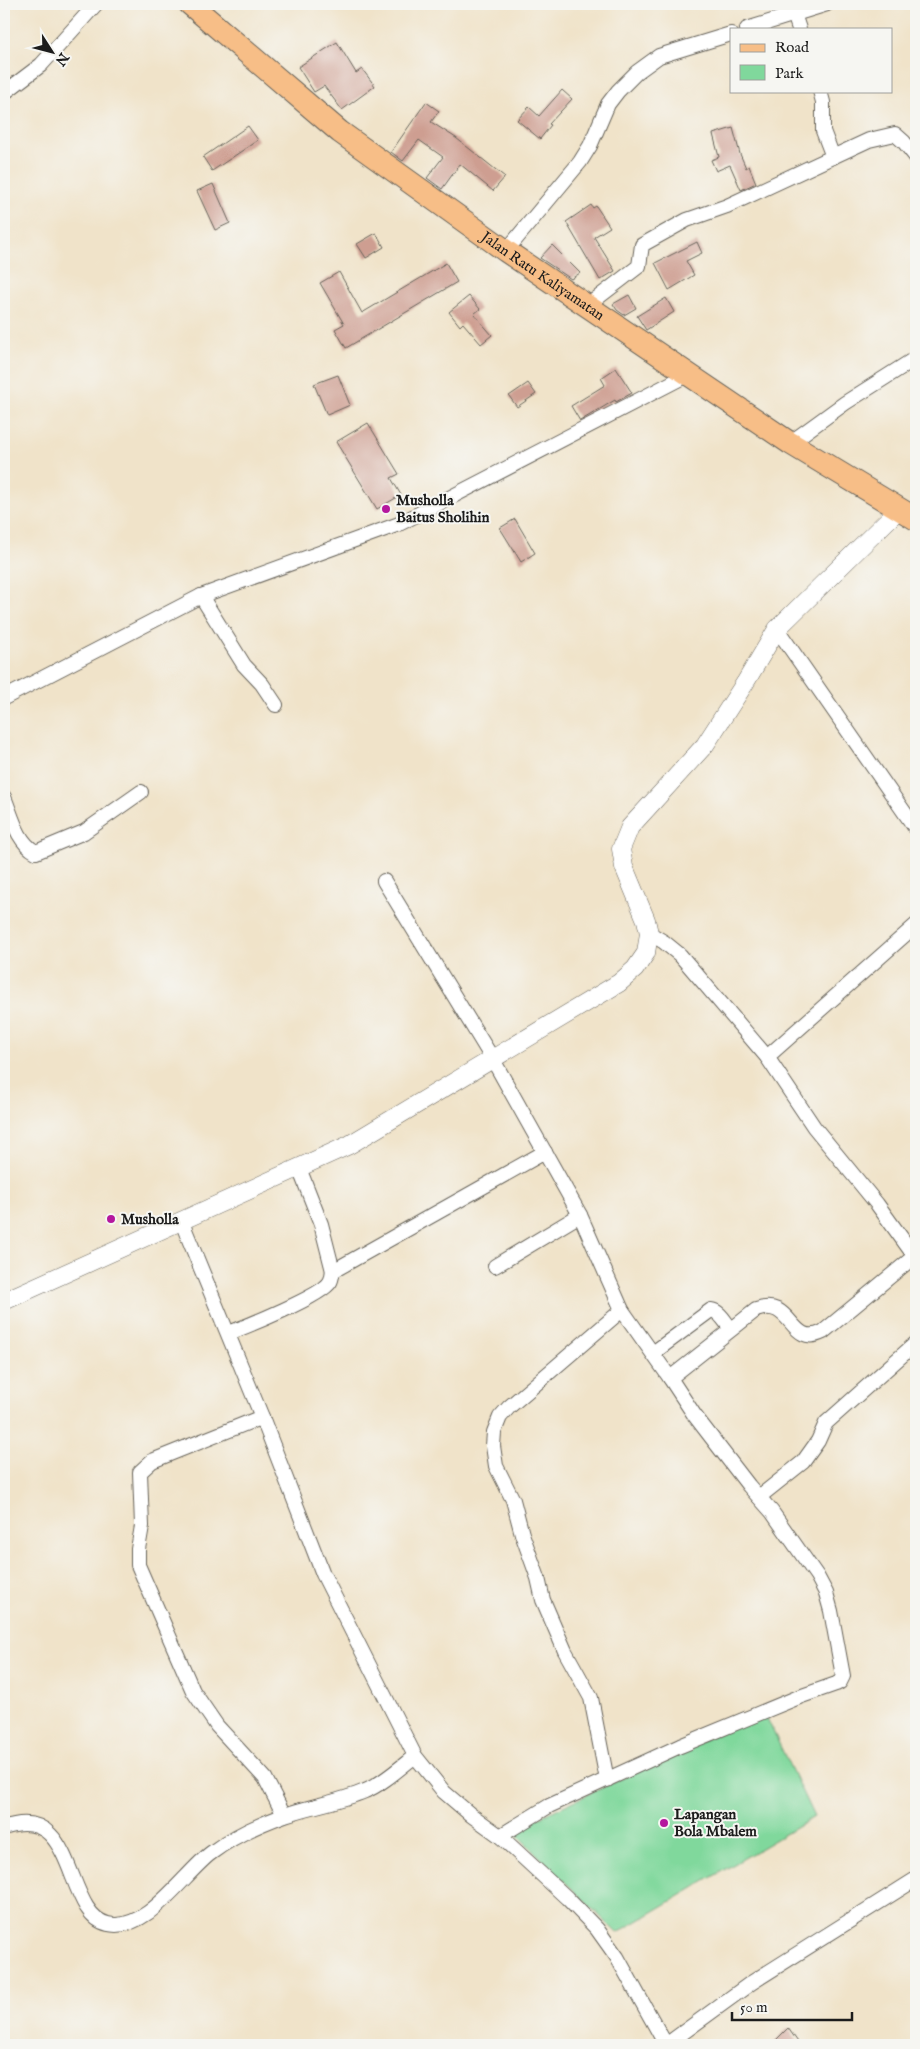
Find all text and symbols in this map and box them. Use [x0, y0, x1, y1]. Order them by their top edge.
north arrow [28, 28, 78, 78]
legend [730, 28, 892, 92]
text: Road [775, 38, 810, 57]
text: N [51, 48, 73, 69]
text: Park [775, 64, 805, 83]
street label: Jalan Ratu Kaliyamatan [476, 226, 608, 325]
place label: Musholla Baitus Sholihin [396, 491, 490, 527]
marker: Musholla Baitus Sholihin [380, 503, 392, 515]
place label: Musholla [121, 1210, 179, 1229]
marker: Musholla [105, 1213, 117, 1225]
place label: Lapangan Bola Mbalem [674, 1805, 757, 1841]
marker: Lapangan Bola Mbalem [658, 1817, 670, 1829]
scale bar [732, 1989, 852, 2021]
text: 50 m [740, 1998, 768, 2017]

